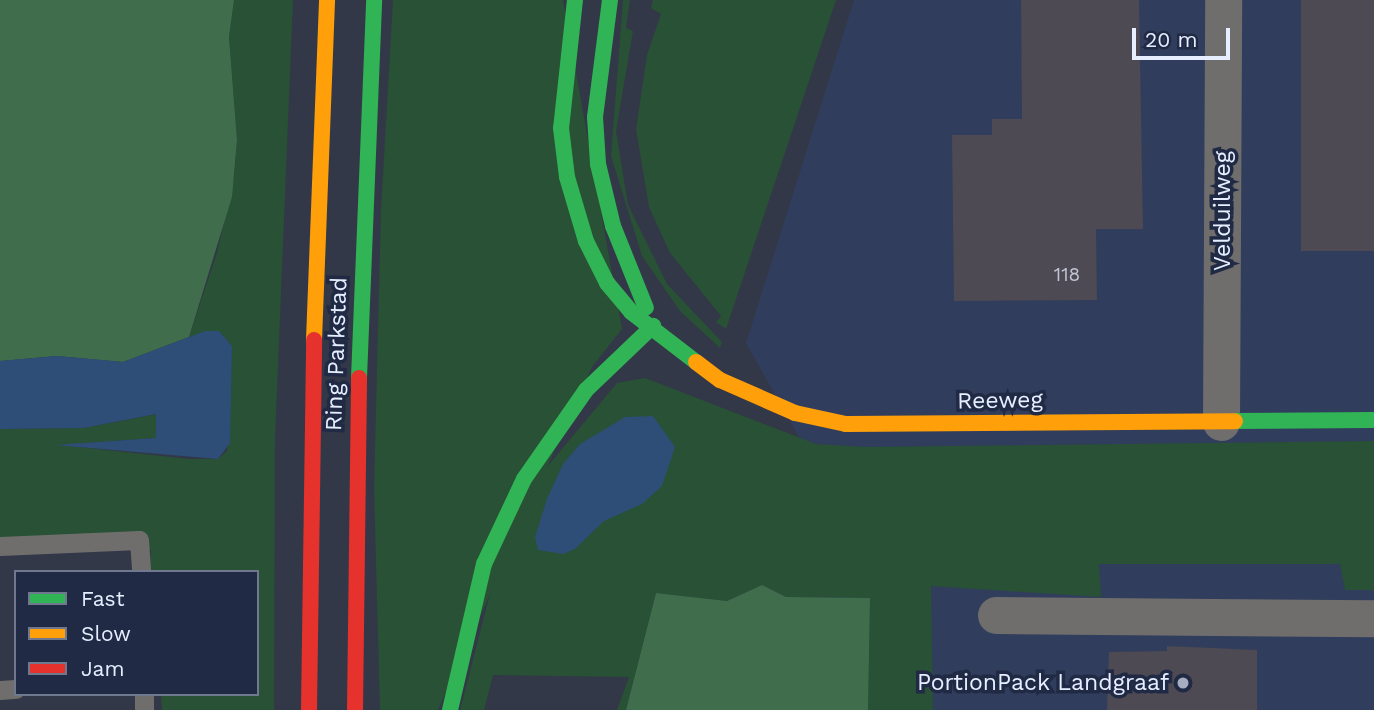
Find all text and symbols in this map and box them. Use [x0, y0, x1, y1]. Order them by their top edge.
scale bar [1136, 14, 1234, 58]
text: 20 m [1145, 27, 1197, 52]
street label: Velduilweg [1209, 151, 1237, 271]
house number: 118 [1054, 264, 1080, 286]
street label: Ring Parkstad [321, 277, 353, 431]
street label: Reeweg [957, 386, 1043, 416]
legend [14, 570, 259, 696]
text: Fast [81, 586, 125, 611]
text: Slow [81, 621, 131, 646]
text: Jam [81, 656, 124, 681]
place label: PortionPack Landgraaf [917, 669, 1169, 697]
marker: PortionPack Landgraaf [1175, 675, 1191, 691]

